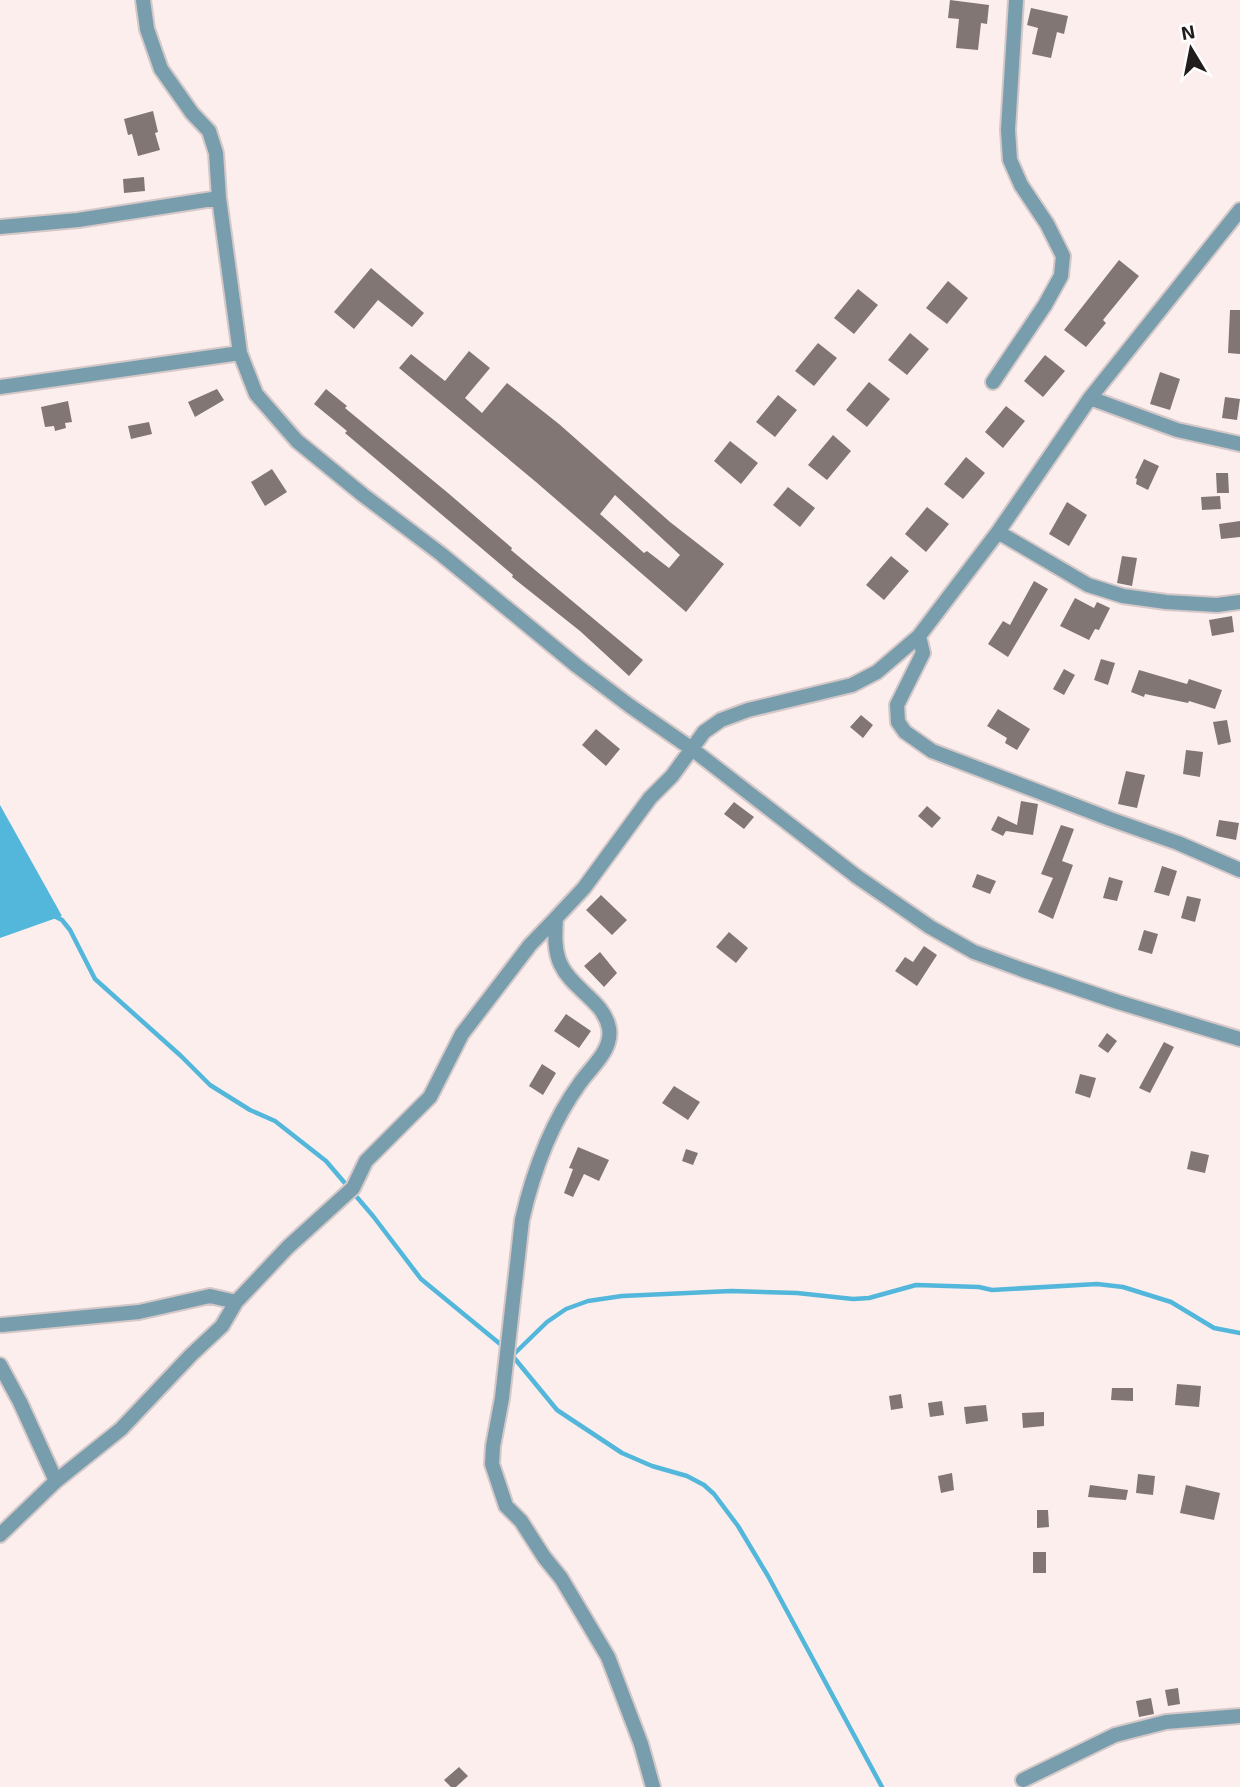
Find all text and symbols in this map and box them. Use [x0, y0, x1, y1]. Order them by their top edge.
north arrow [1156, 14, 1226, 84]
text: N [1179, 19, 1197, 44]

